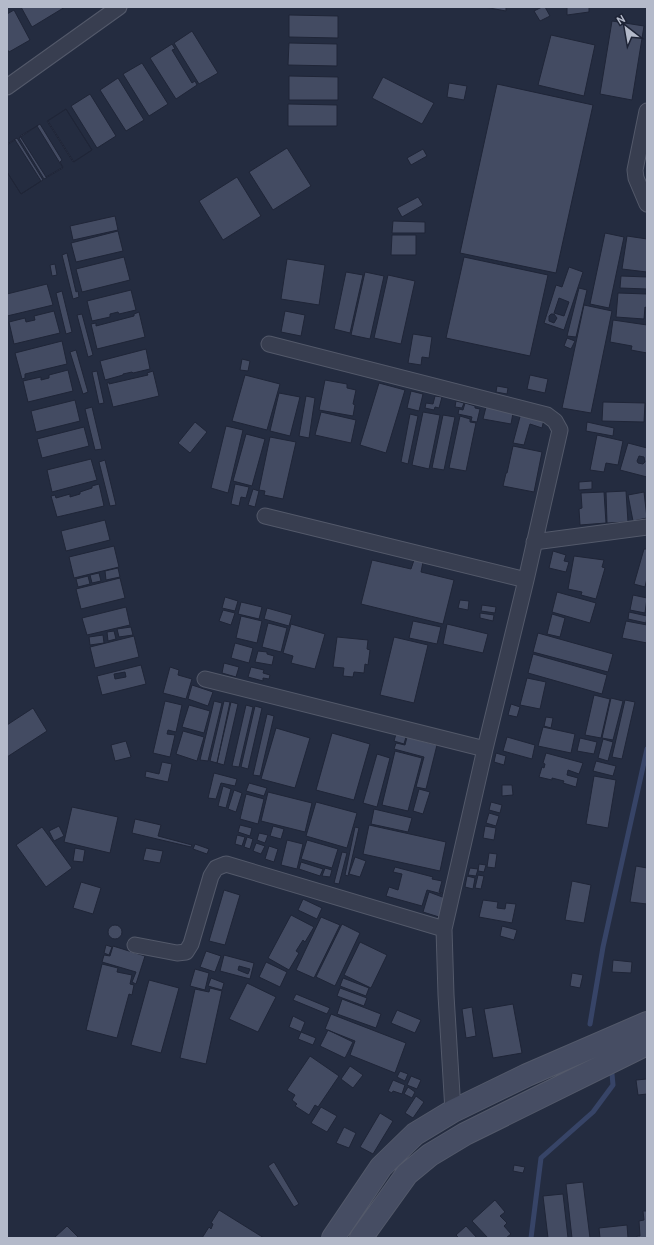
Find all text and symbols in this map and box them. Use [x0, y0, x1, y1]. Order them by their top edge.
north arrow [606, 8, 646, 48]
text: N [614, 12, 628, 28]

